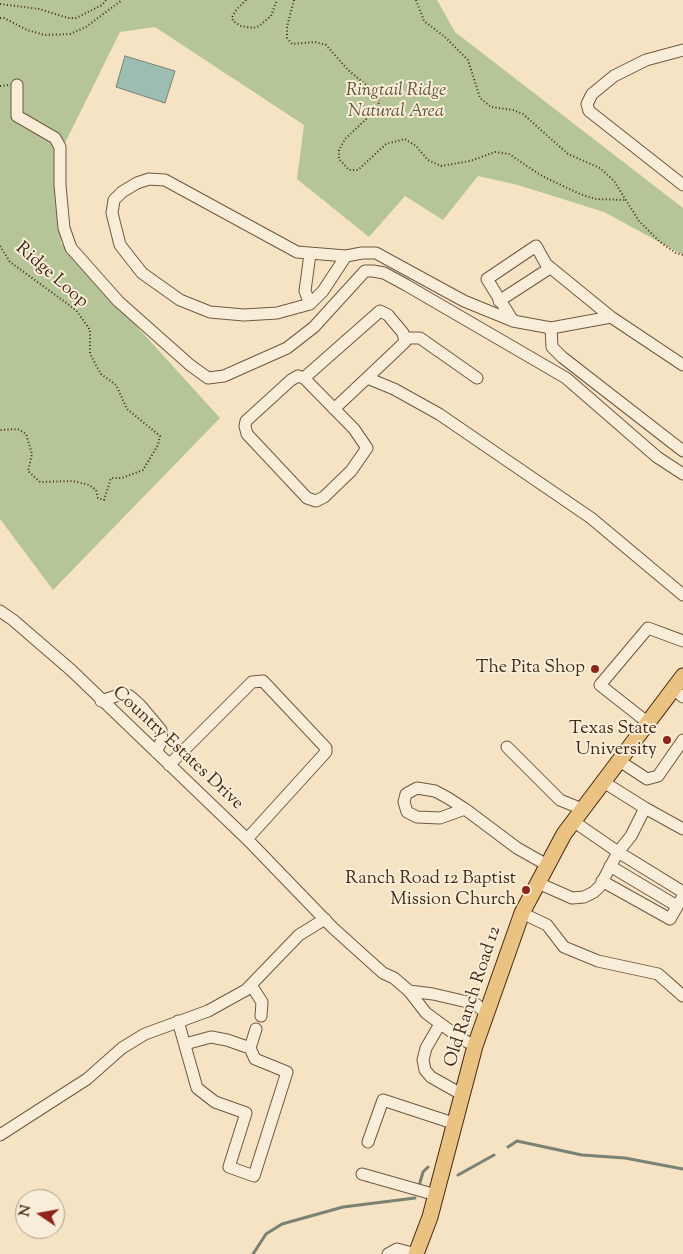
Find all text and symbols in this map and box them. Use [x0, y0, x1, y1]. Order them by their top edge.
park label: Ringtail Ridge Natural Area [346, 81, 446, 124]
street label: Ridge Loop [10, 239, 92, 313]
place label: The Pita Shop [476, 658, 585, 680]
marker: The Pita Shop [589, 663, 601, 675]
street label: Country Estates Drive [107, 683, 247, 815]
place label: Texas State University [569, 719, 657, 762]
marker: Texas State University [661, 734, 673, 746]
place label: Ranch Road 12 Baptist Mission Church [345, 869, 516, 912]
marker: Ranch Road 12 Baptist Mission Church [520, 884, 532, 896]
street label: Old Ranch Road 12 [441, 924, 507, 1070]
north arrow [15, 1189, 65, 1239]
text: N [15, 1204, 37, 1219]

